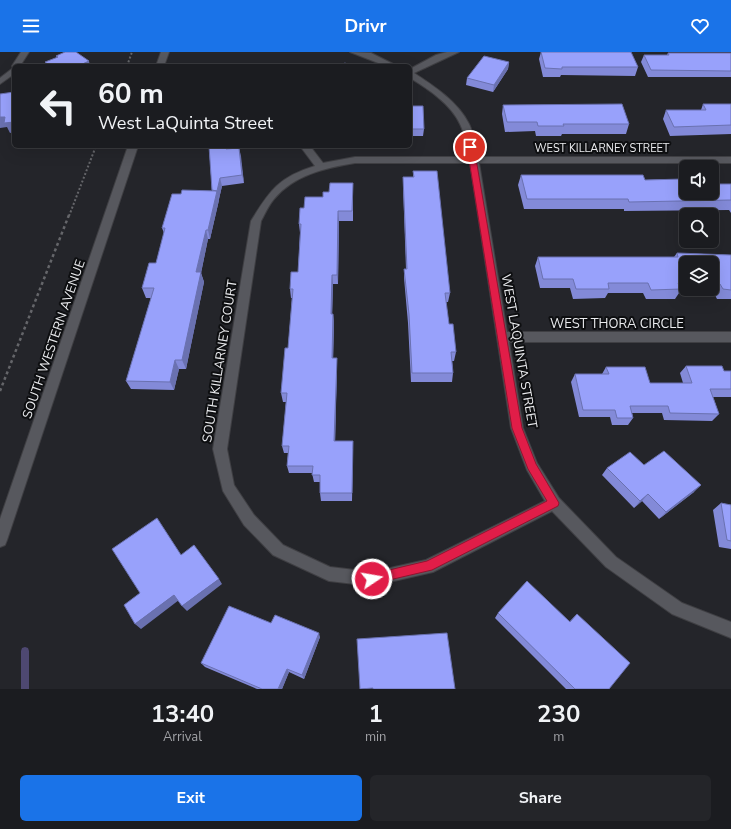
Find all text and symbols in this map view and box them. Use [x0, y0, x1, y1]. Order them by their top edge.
text: Drivr [345, 14, 386, 38]
icon: menu [20, 15, 42, 37]
icon: heart [689, 15, 711, 37]
text: 60 m [98, 75, 164, 113]
icon: left [32, 80, 84, 132]
text: West LaQuinta Street [98, 111, 273, 135]
pin [453, 130, 487, 164]
icon: arrive [459, 136, 481, 158]
street label: WEST KILLARNEY STREET [534, 141, 670, 156]
map controls [679, 160, 719, 296]
button: sound [679, 160, 719, 200]
button: search [679, 208, 719, 248]
button: layers [679, 256, 719, 296]
street label: SOUTH WESTERN AVENUE [18, 257, 90, 421]
street label: WEST LAQUINTA STREET [497, 273, 541, 430]
street label: SOUTH KILLARNEY COURT [198, 278, 242, 444]
street label: WEST THORA CIRCLE [550, 315, 684, 333]
position arrow [351, 558, 393, 600]
text: 13:40 [151, 698, 214, 730]
text: 1 [368, 698, 383, 730]
text: 230 [537, 698, 580, 730]
text: Arrival [163, 728, 202, 746]
text: min [365, 728, 386, 746]
text: m [553, 728, 564, 746]
button: Exit [20, 775, 362, 821]
button: Share [370, 775, 711, 821]

